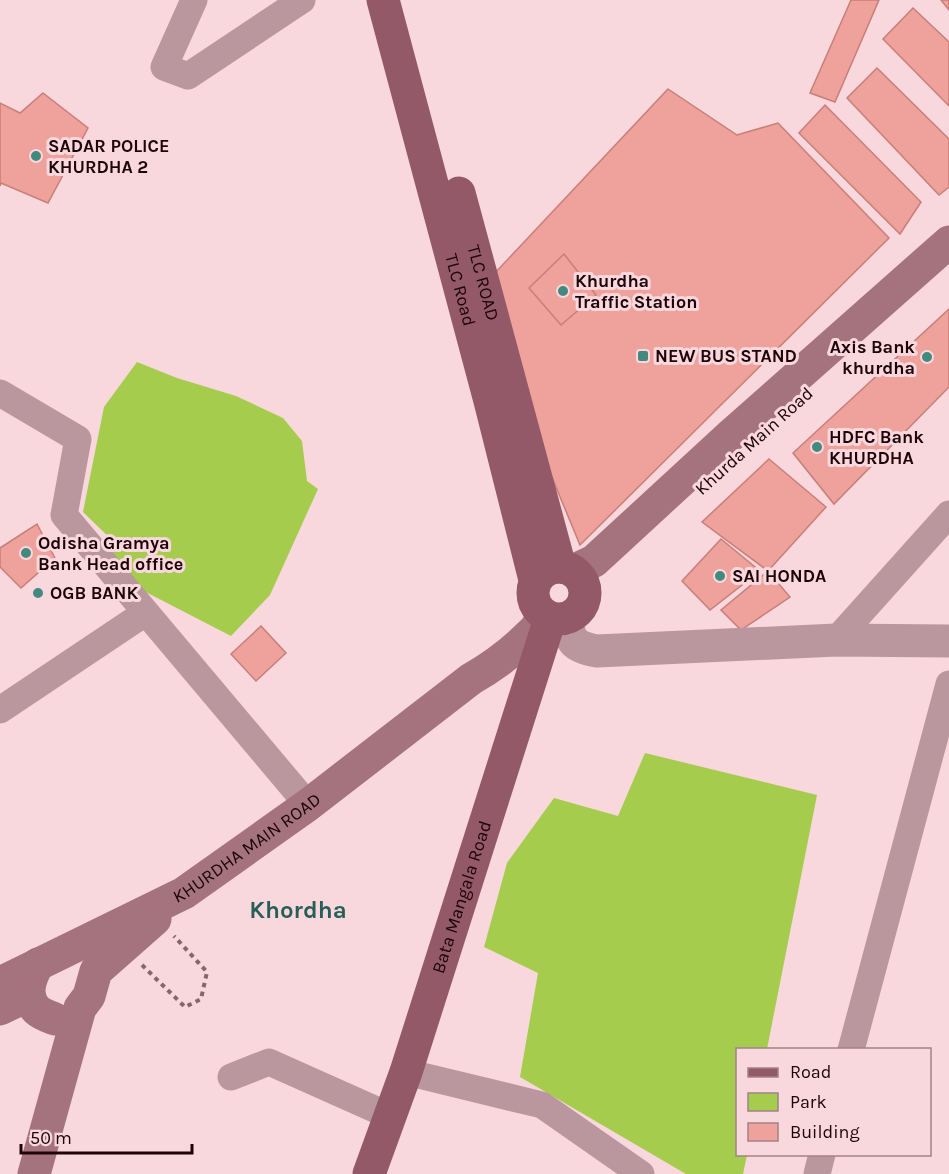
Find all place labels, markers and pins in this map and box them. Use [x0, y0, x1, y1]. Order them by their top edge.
place label: SADAR POLICE KHURDHA 2 [48, 135, 170, 178]
marker: SADAR POLICE KHURDHA 2 [29, 149, 43, 163]
place label: Khurdha Traffic Station [575, 270, 697, 313]
marker: Khurdha Traffic Station [556, 284, 570, 298]
place label: Axis Bank khurdha [830, 336, 915, 379]
place label: NEW BUS STAND [655, 345, 797, 367]
marker: NEW BUS STAND [636, 349, 650, 363]
marker: Axis Bank khurdha [920, 350, 934, 364]
place label: HDFC Bank KHURDHA [829, 426, 924, 469]
marker: HDFC Bank KHURDHA [810, 440, 824, 454]
place label: Odisha Gramya Bank Head office [38, 532, 183, 575]
marker: Odisha Gramya Bank Head office [19, 546, 33, 560]
place label: SAI HONDA [732, 565, 826, 587]
marker: SAI HONDA [713, 569, 727, 583]
place label: OGB BANK [50, 582, 139, 604]
marker: OGB BANK [31, 586, 45, 600]

